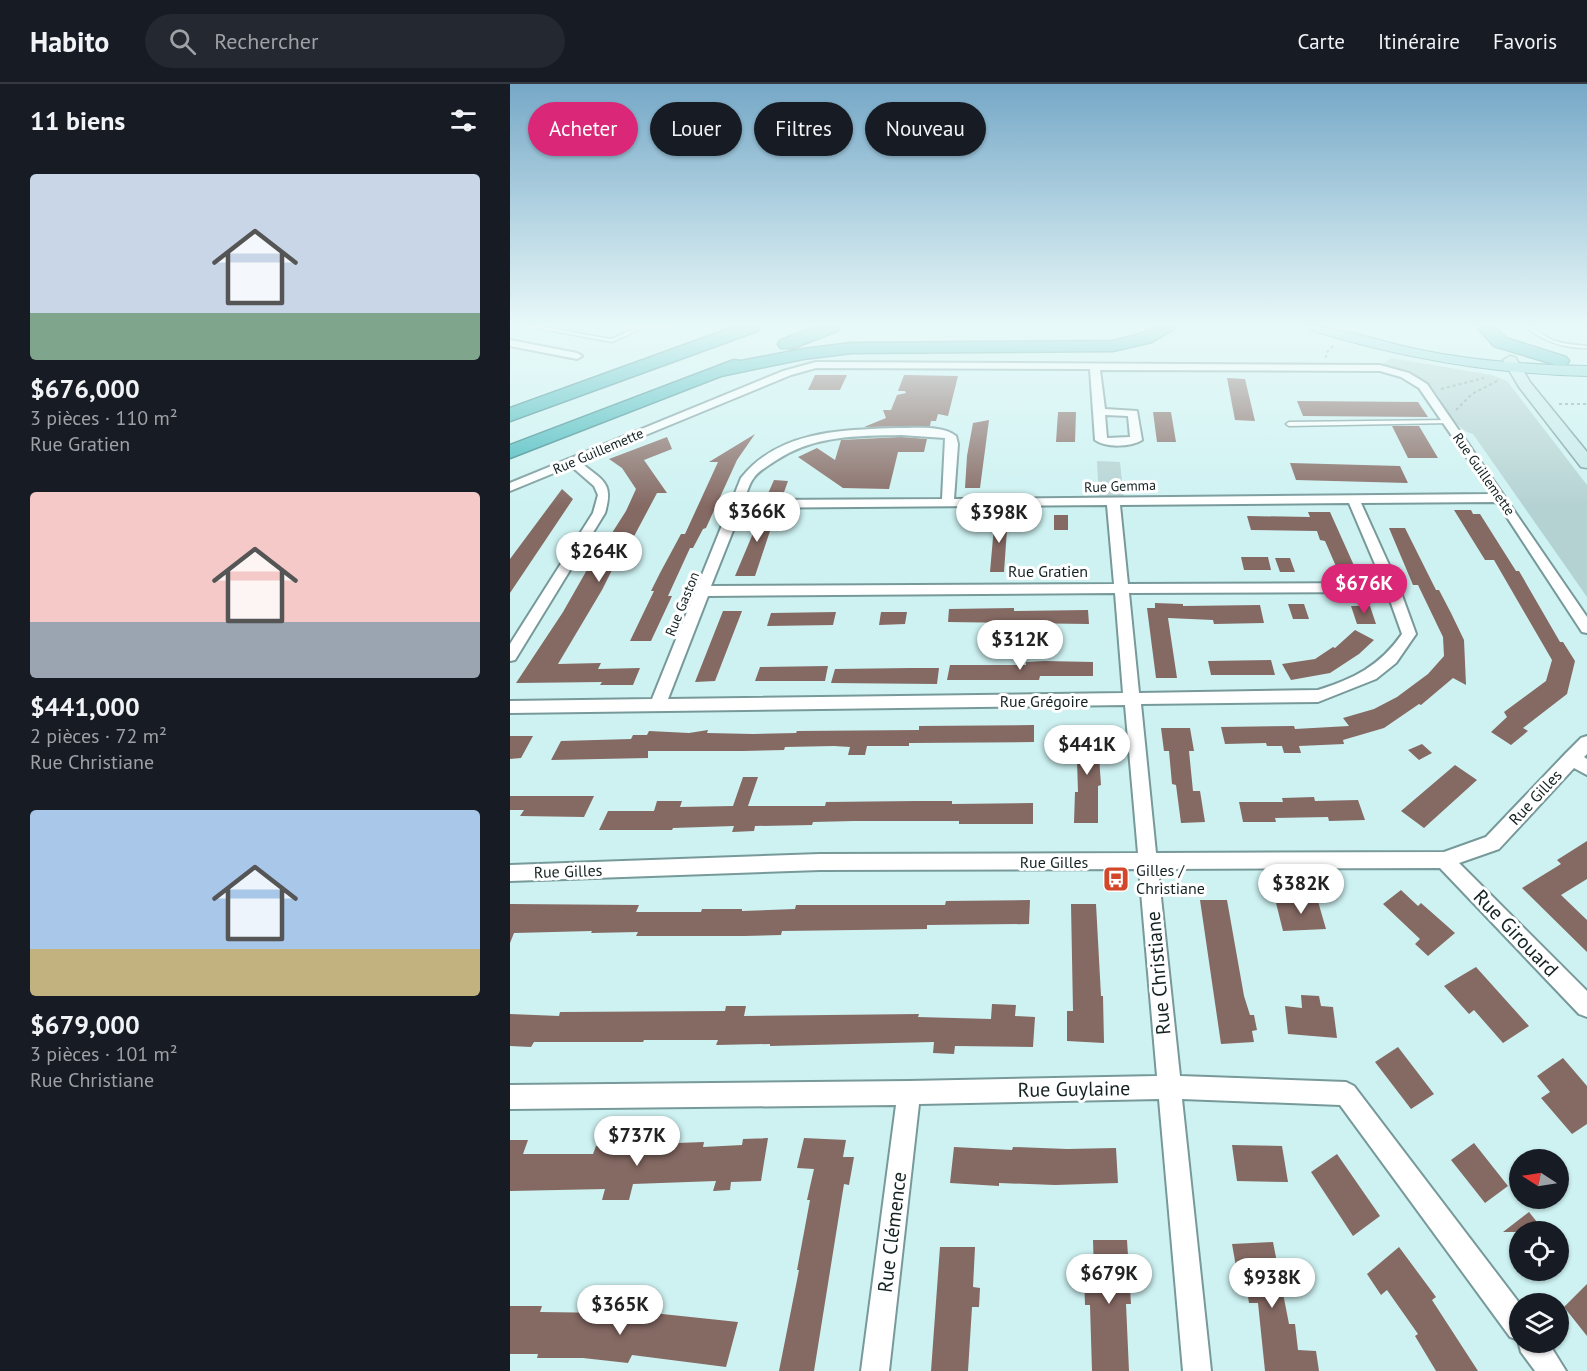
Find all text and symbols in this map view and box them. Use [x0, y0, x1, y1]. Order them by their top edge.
search box [145, 14, 565, 68]
text: Habito [30, 23, 109, 60]
icon: search [166, 25, 199, 58]
text: Rechercher [214, 27, 319, 55]
text: Carte [1298, 28, 1345, 55]
text: Itinéraire [1378, 28, 1460, 55]
text: Favoris [1493, 28, 1557, 55]
chip: Acheter [528, 102, 638, 156]
chip: Louer [650, 102, 742, 156]
chip: Filtres [754, 102, 853, 156]
chip: Nouveau [865, 102, 986, 156]
text: 11 biens [30, 104, 125, 137]
icon: filters [447, 104, 480, 137]
icon: home [201, 213, 309, 321]
text: $676,000 [30, 372, 140, 405]
text: 3 pièces · 110 m² [30, 405, 178, 431]
street label: Rue Guillemette [550, 424, 646, 478]
street label: Rue Guillemette [1449, 429, 1519, 519]
text: Rue Gratien [30, 431, 130, 457]
street label: Rue Gemma [1084, 476, 1156, 496]
pin: $366K [715, 492, 799, 543]
pin: $398K [957, 493, 1041, 544]
text: $366K [728, 498, 786, 524]
text: $398K [970, 499, 1028, 525]
icon: home [201, 531, 309, 639]
pin: $264K [557, 532, 641, 583]
text: $264K [570, 538, 628, 564]
street label: Rue Gratien [1008, 561, 1088, 581]
pin: $676K [1322, 564, 1406, 615]
street label: Rue Gaston [661, 569, 703, 639]
text: $676K [1335, 570, 1393, 596]
pin: $312K [978, 620, 1062, 671]
text: $312K [991, 626, 1049, 652]
text: $441,000 [30, 690, 140, 723]
street label: Rue Grégoire [1000, 691, 1088, 711]
text: 2 pièces · 72 m² [30, 723, 167, 749]
pin: $441K [1045, 725, 1129, 776]
text: $441K [1058, 731, 1116, 757]
text: Rue Christiane [30, 749, 154, 775]
street label: Rue Gilles [1504, 765, 1566, 829]
icon: home [201, 849, 309, 957]
street label: Rue Gilles [1020, 852, 1089, 872]
street label: Rue Gilles [533, 860, 603, 882]
place label: Gilles / Christiane [1136, 860, 1205, 898]
bus stop icon: Gilles / Christiane [1101, 864, 1131, 894]
pin: $382K [1259, 864, 1343, 915]
text: $382K [1272, 870, 1330, 896]
street label: Rue Girouard [1468, 884, 1564, 982]
street label: Rue Christiane [1140, 910, 1176, 1036]
text: $679,000 [30, 1008, 140, 1041]
text: 3 pièces · 101 m² [30, 1041, 178, 1067]
text: Rue Christiane [30, 1067, 154, 1093]
street label: Rue Guylaine [1018, 1075, 1130, 1103]
pin: $737K [595, 1116, 679, 1167]
text: $737K [608, 1122, 666, 1148]
north arrow [1509, 1149, 1569, 1209]
map controls [1509, 1149, 1569, 1353]
street label: Rue Clémence [872, 1170, 912, 1294]
button: locate [1509, 1221, 1569, 1281]
pin: $679K [1067, 1254, 1151, 1305]
pin: $938K [1230, 1258, 1314, 1309]
text: $679K [1080, 1260, 1138, 1286]
text: $938K [1243, 1264, 1301, 1290]
pin: $365K [578, 1285, 662, 1336]
text: $365K [591, 1291, 649, 1317]
button: layers [1509, 1293, 1569, 1353]

